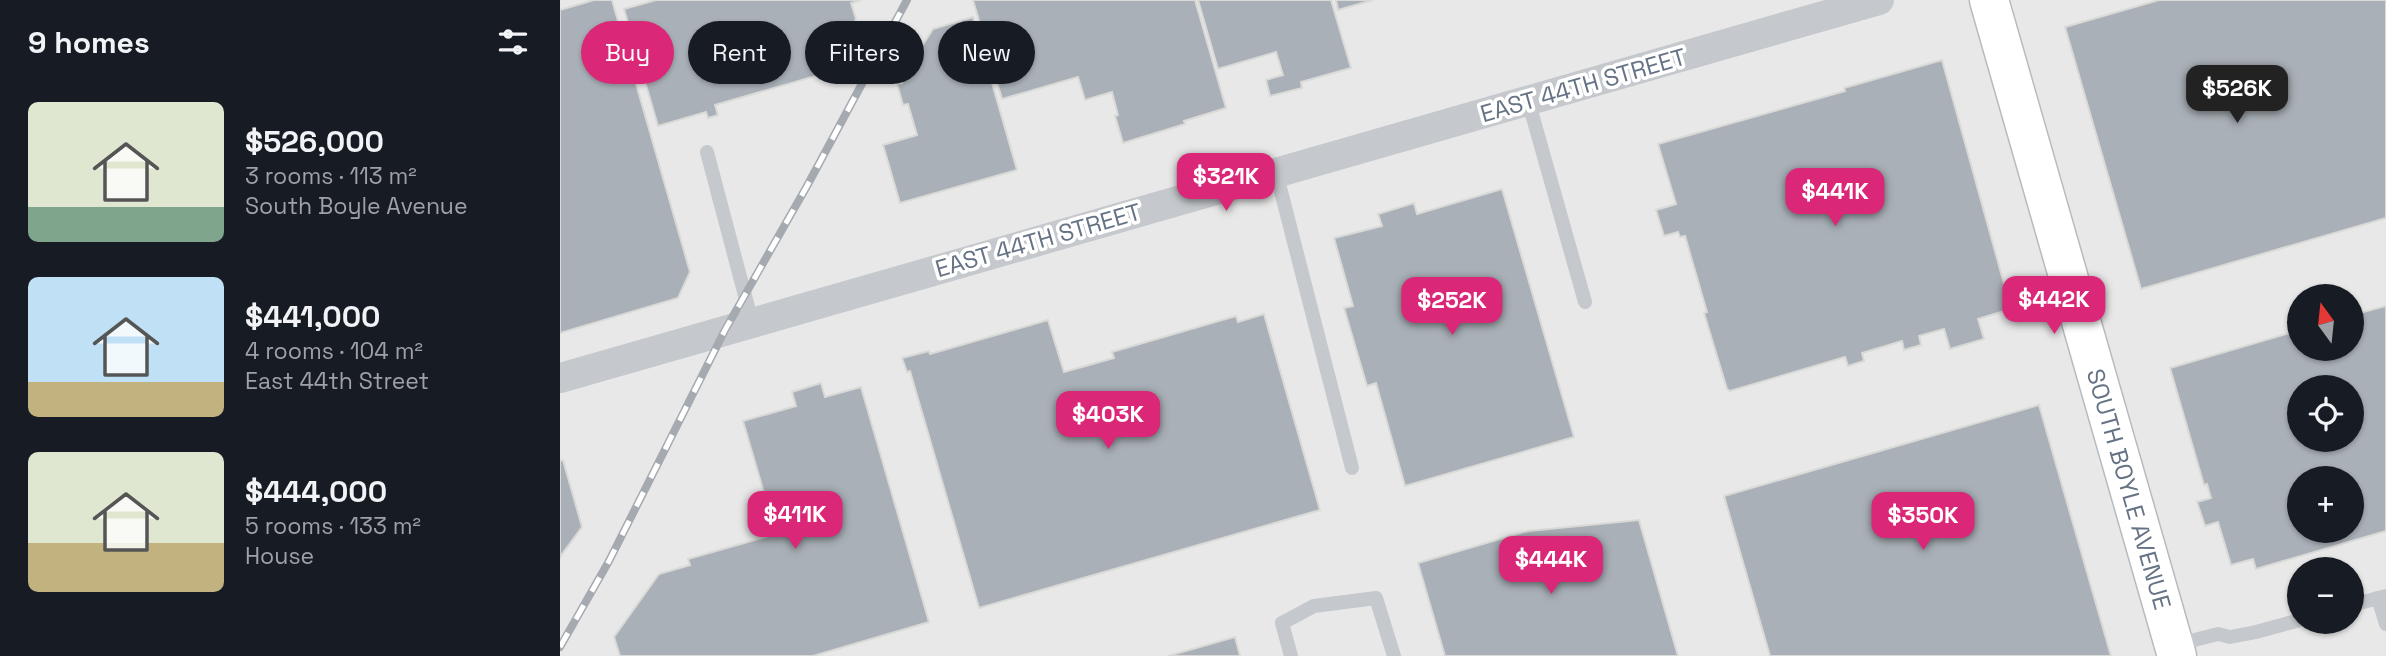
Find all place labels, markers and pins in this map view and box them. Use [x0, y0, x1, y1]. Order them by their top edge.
pin: $526K [2188, 66, 2286, 125]
pin: $321K [1177, 154, 1275, 213]
pin: $441K [1786, 168, 1884, 228]
pin: $442K [2005, 276, 2103, 336]
pin: $252K [1403, 278, 1501, 337]
pin: $403K [1059, 392, 1157, 451]
pin: $411K [746, 491, 844, 551]
pin: $350K [1874, 492, 1972, 552]
pin: $444K [1502, 536, 1600, 596]

